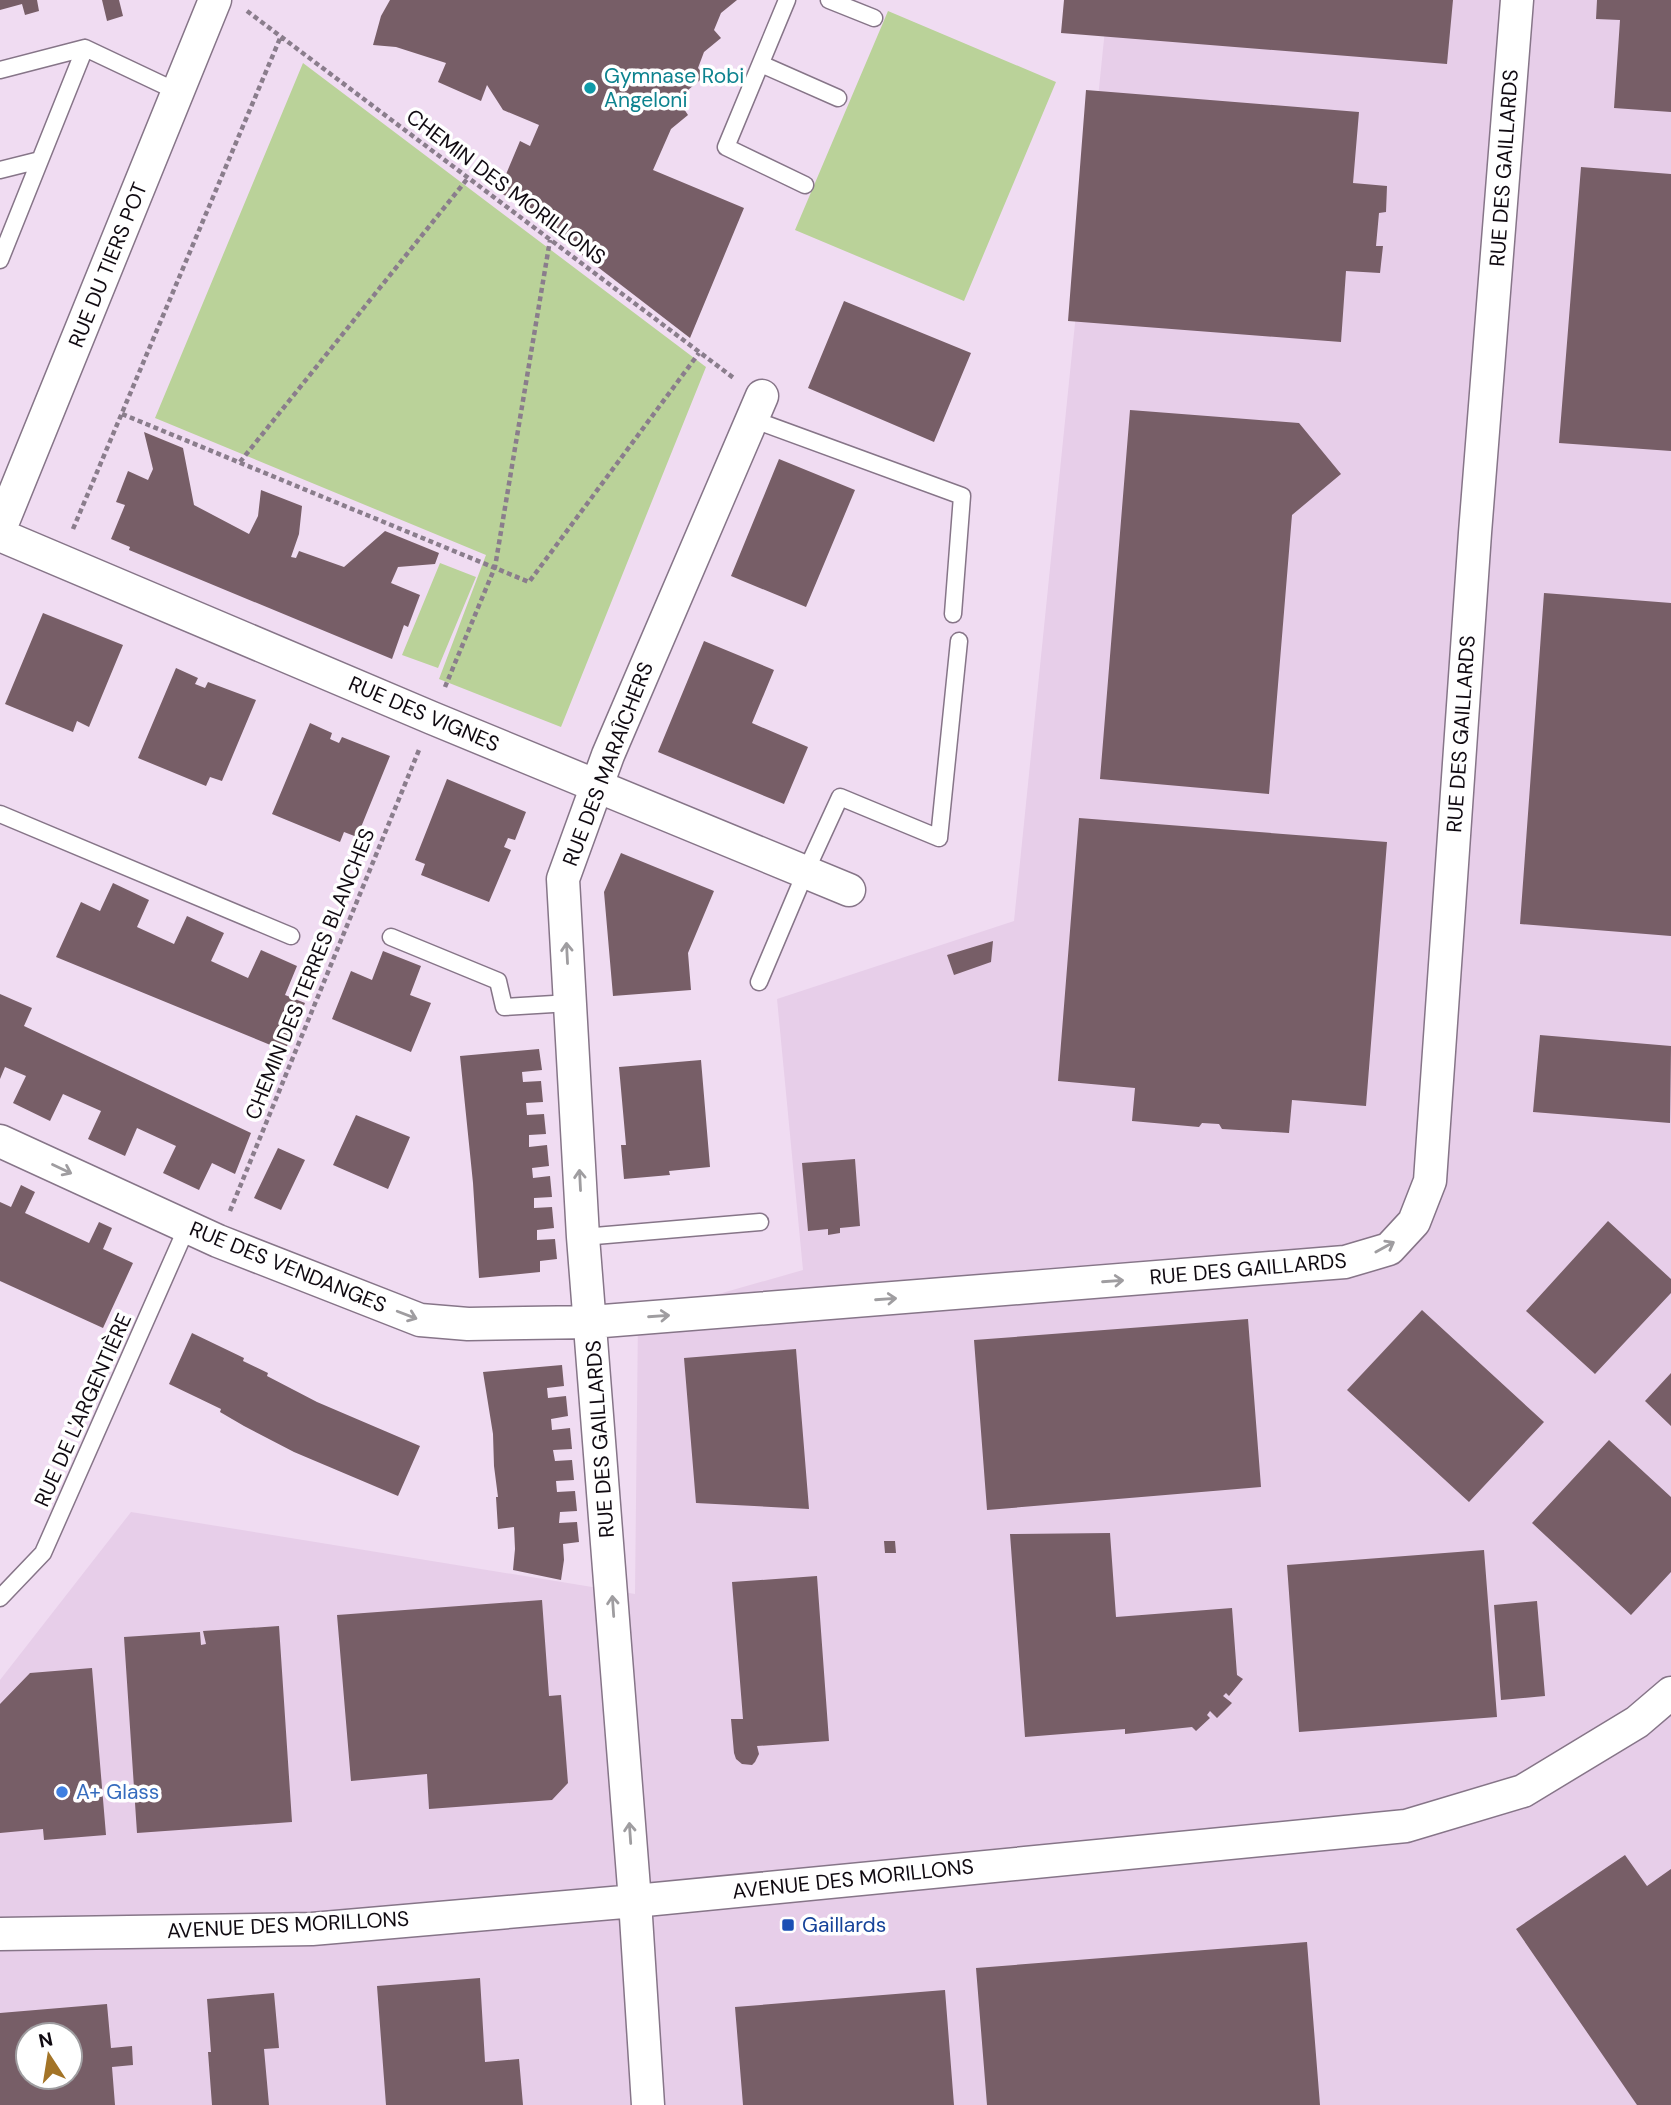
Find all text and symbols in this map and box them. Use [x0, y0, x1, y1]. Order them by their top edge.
place label: Gymnase Robi Angeloni [604, 62, 744, 114]
street label: RUE DES GAILLARDS [1483, 68, 1525, 268]
marker: Gymnase Robi Angeloni [582, 80, 598, 96]
street label: CHEMIN DES MORILLONS [401, 103, 611, 271]
street label: RUE DU TIERS POT [62, 178, 154, 352]
street label: RUE DES GAILLARDS [1440, 634, 1482, 834]
street label: RUE DES MARAÎCHERS [556, 658, 660, 870]
street label: RUE DES VIGNES [344, 670, 504, 758]
street label: CHEMIN DES TERRES BLANCHES [239, 824, 381, 1124]
one-way arrow [561, 942, 574, 965]
one-way arrow [51, 1163, 72, 1177]
one-way arrow [573, 1170, 586, 1192]
street label: RUE DES VENDANGES [185, 1215, 391, 1319]
one-way arrow [1374, 1240, 1395, 1254]
street label: RUE DES GAILLARDS [1148, 1246, 1348, 1292]
one-way arrow [1101, 1274, 1123, 1287]
one-way arrow [874, 1292, 897, 1305]
street label: RUE DE L'ARGENTIÈRE [28, 1309, 138, 1511]
one-way arrow [396, 1309, 417, 1322]
one-way arrow [647, 1309, 670, 1322]
street label: RUE DES GAILLARDS [579, 1339, 621, 1539]
one-way arrow [606, 1595, 619, 1618]
place label: A+ Glass [76, 1778, 159, 1806]
marker: A+ Glass [54, 1784, 70, 1800]
one-way arrow [623, 1822, 636, 1845]
street label: AVENUE DES MORILLONS [731, 1852, 975, 1906]
street label: AVENUE DES MORILLONS [166, 1905, 410, 1945]
place label: Gaillards [802, 1911, 886, 1939]
marker: Gaillards [780, 1917, 796, 1933]
north arrow [14, 2021, 84, 2091]
text: N [36, 2026, 55, 2054]

